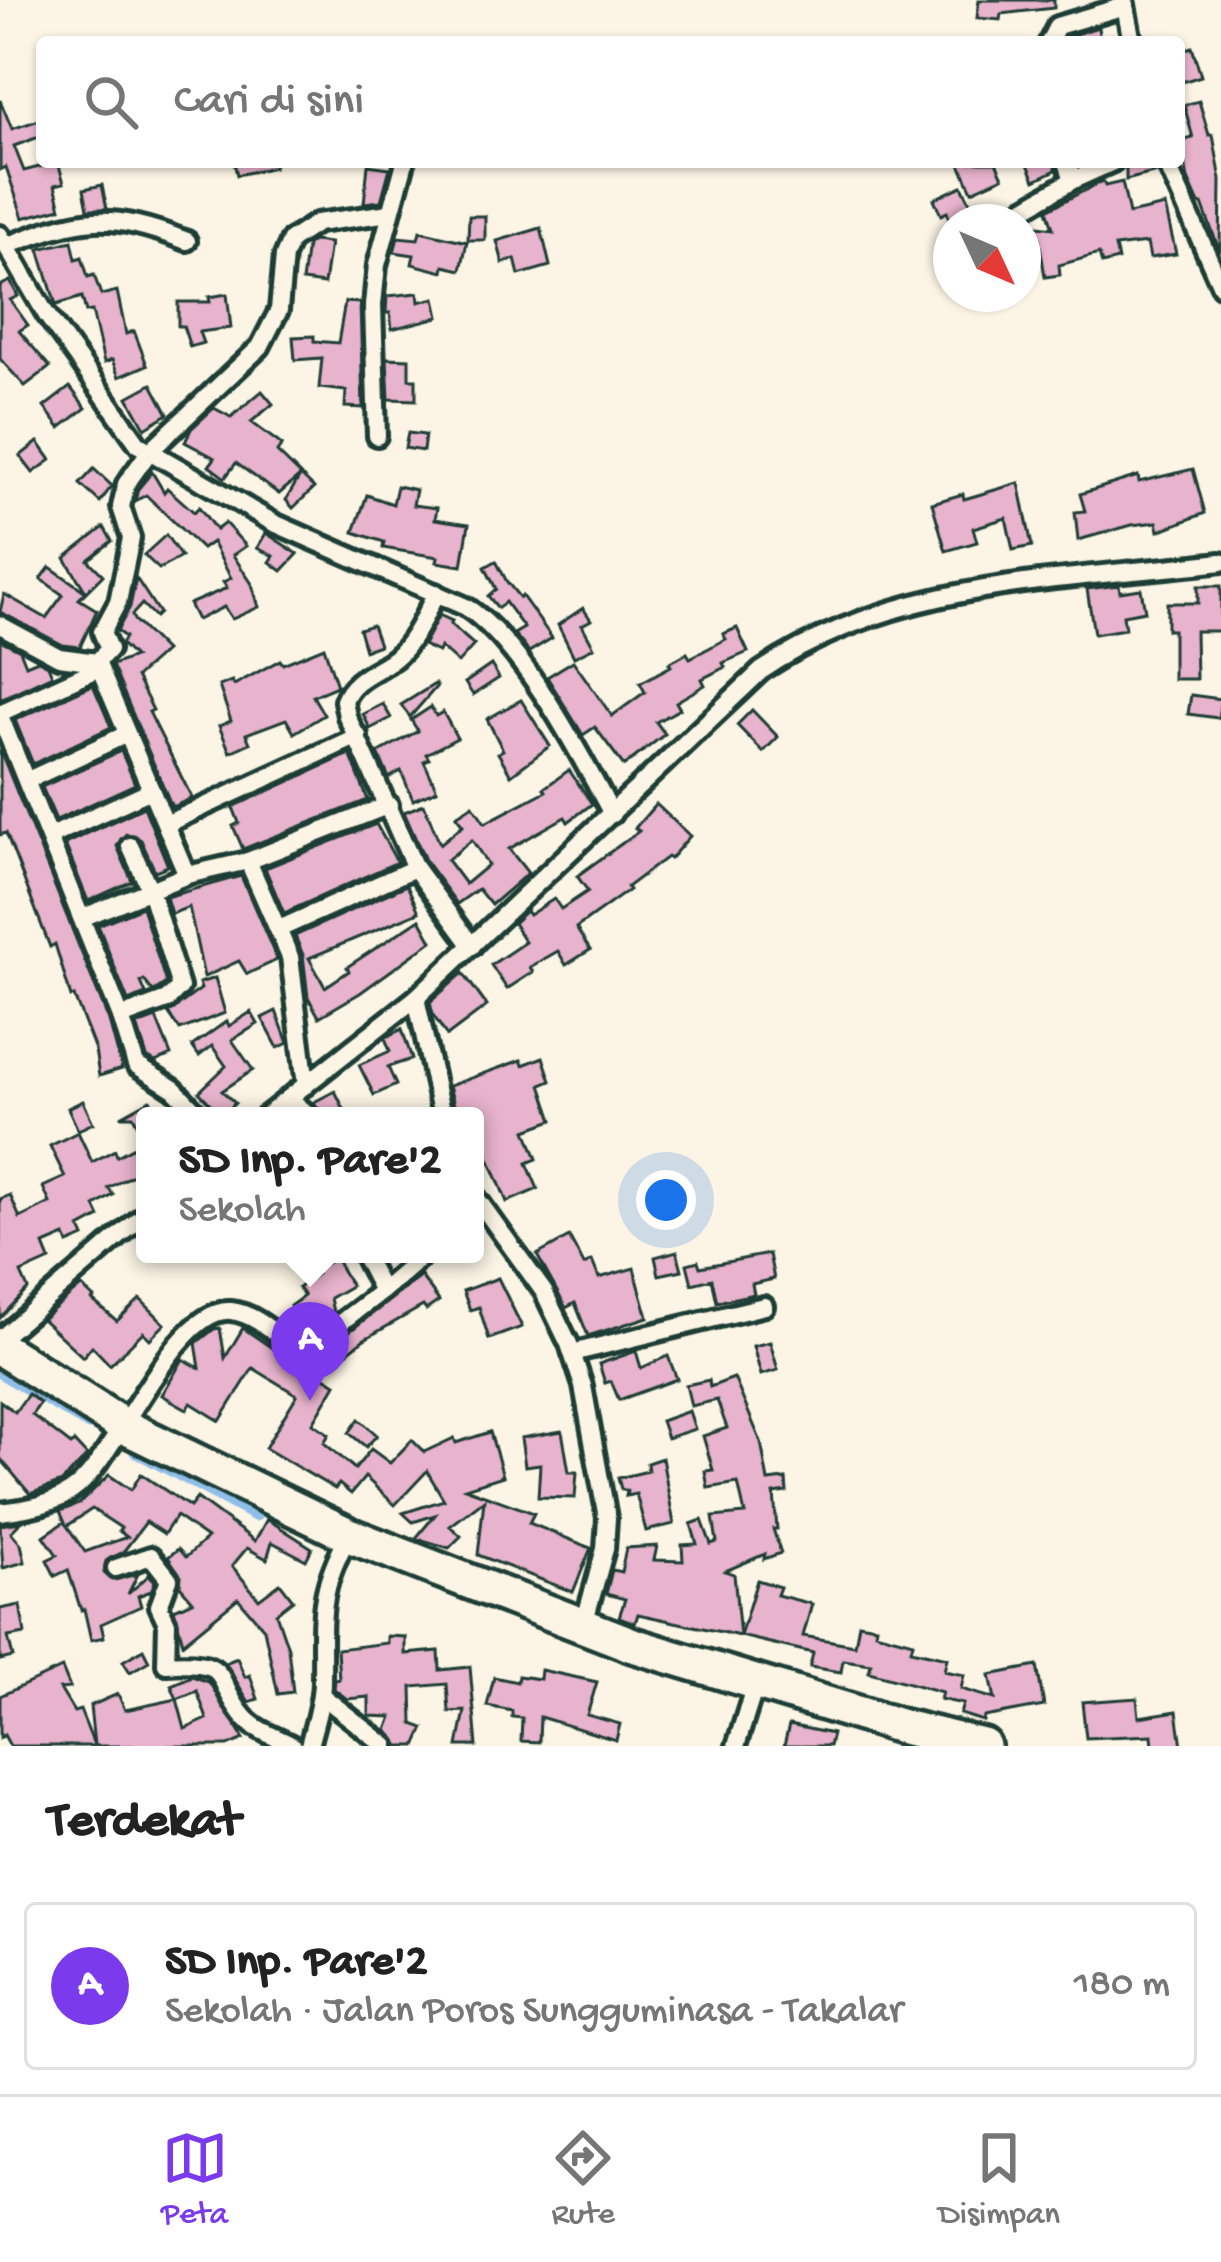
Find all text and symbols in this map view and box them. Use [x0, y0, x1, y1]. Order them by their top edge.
search box [36, 36, 1185, 168]
icon: search [78, 69, 144, 135]
text: Cari di sini [174, 76, 364, 129]
north arrow [933, 204, 1041, 312]
popup [136, 1107, 484, 1263]
text: SD Inp. Pare'2 [179, 1136, 441, 1189]
your location [636, 1170, 696, 1230]
text: Sekolah [179, 1189, 306, 1235]
pin: A [271, 1302, 349, 1401]
text: Terdekat [48, 1794, 240, 1854]
text: SD Inp. Pare'2 [165, 1937, 427, 1990]
text: A [78, 1963, 102, 2009]
text: 180 m [1074, 1963, 1170, 2009]
text: Sekolah · Jalan Poros Sungguminasa - Takalar [165, 1990, 903, 2036]
tab: Peta [161, 2125, 228, 2235]
tab: Rute [550, 2125, 616, 2235]
tab: Disimpan [938, 2125, 1060, 2235]

